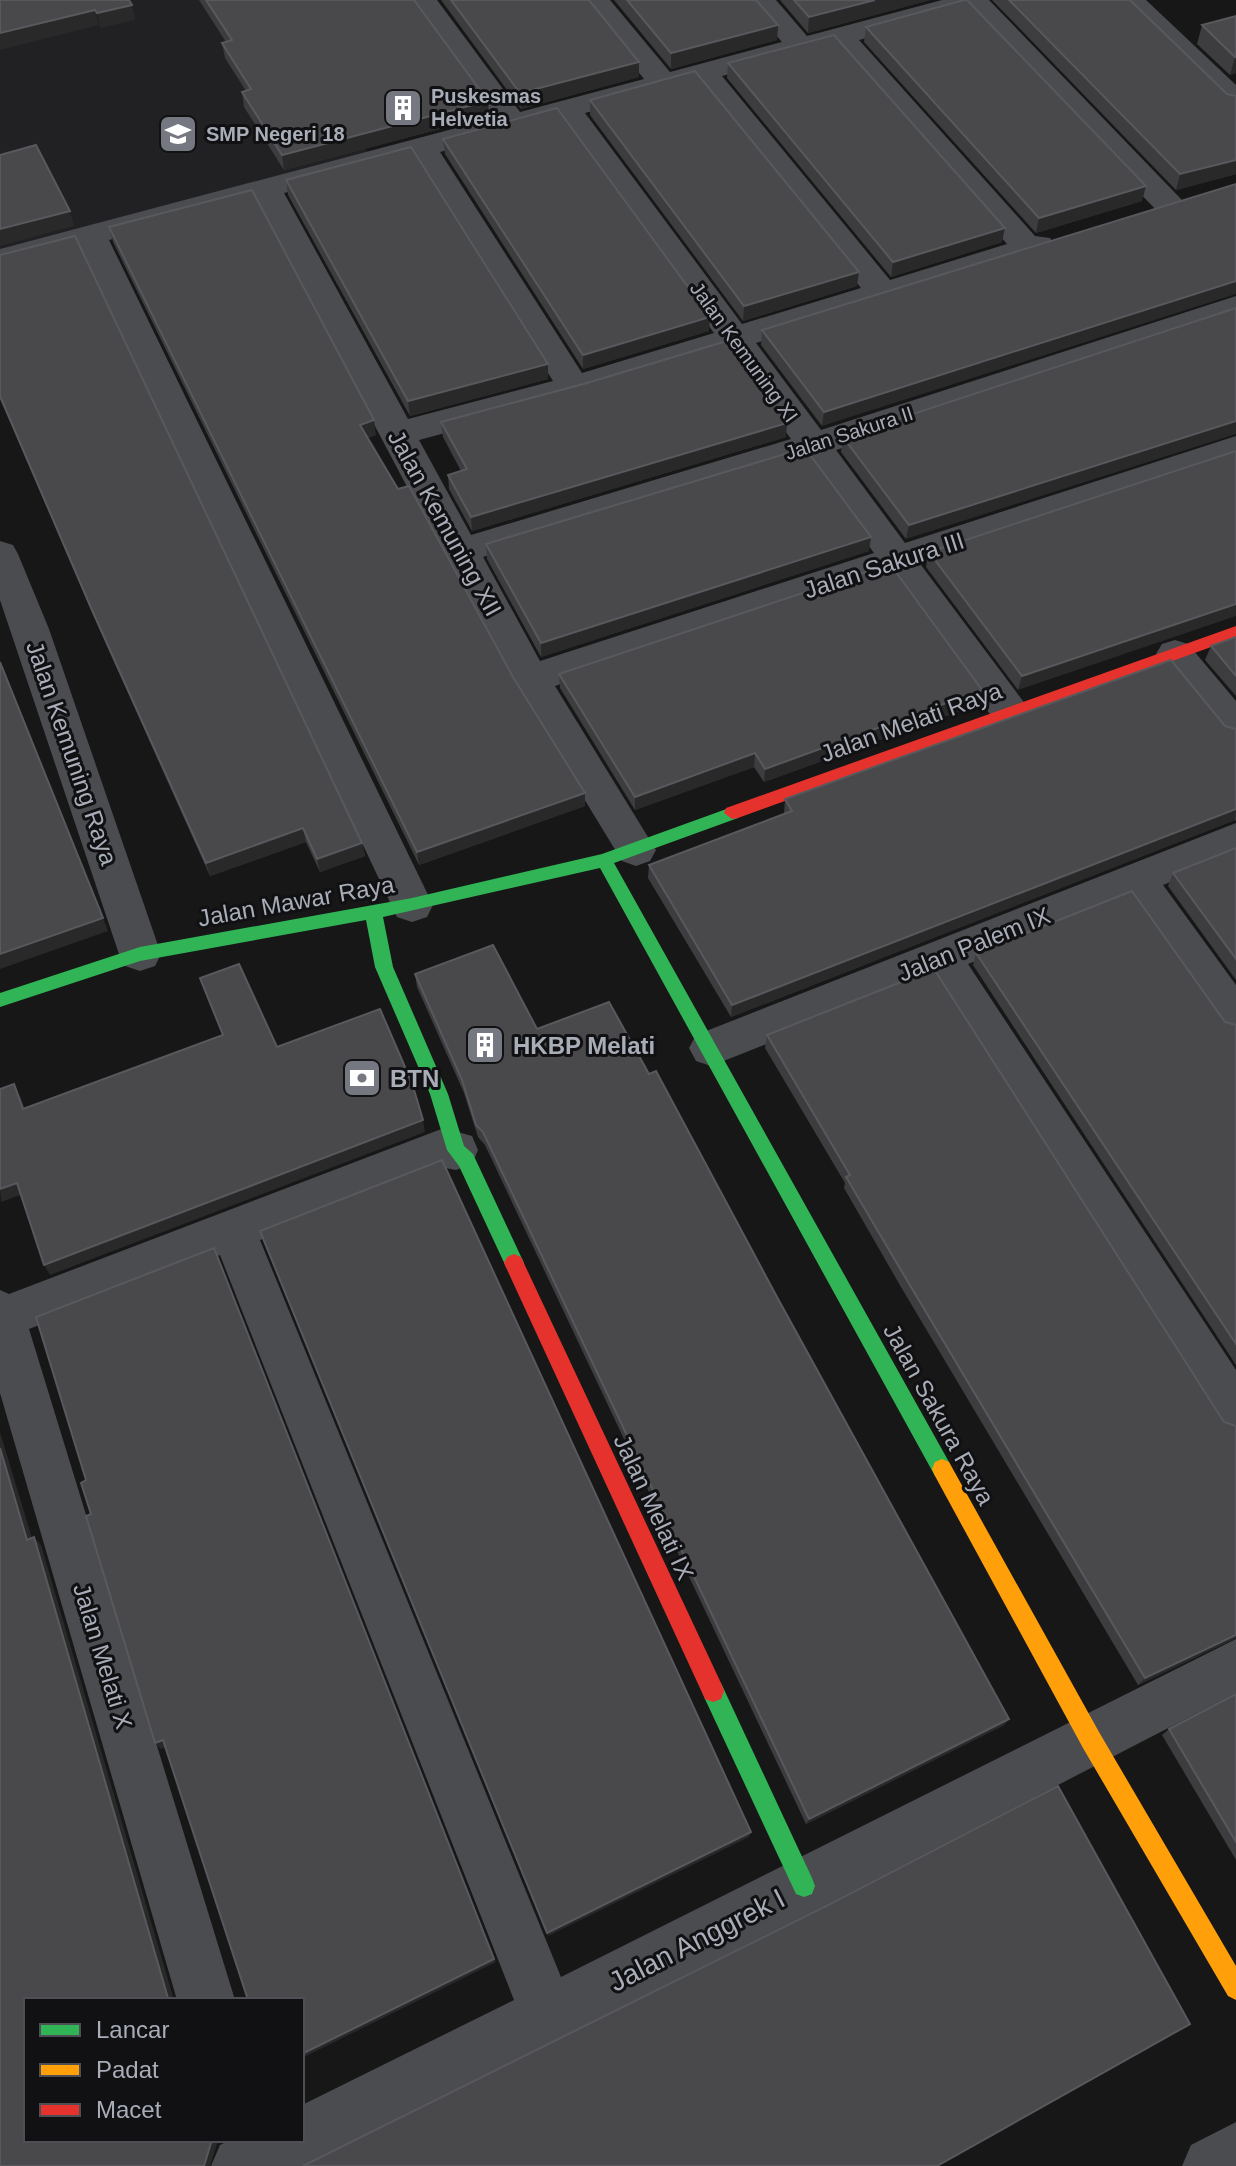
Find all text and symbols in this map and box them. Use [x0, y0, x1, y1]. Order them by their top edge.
place label: Puskesmas Helvetia [431, 85, 541, 130]
building icon: Puskesmas Helvetia [382, 87, 424, 129]
school or university icon: SMP Negeri 18 [157, 113, 199, 155]
place label: SMP Negeri 18 [206, 123, 345, 145]
street label: Jalan Kemuning XI [686, 278, 802, 426]
street label: Jalan Sakura II [782, 402, 916, 464]
street label: Jalan Kemuning XII [383, 425, 507, 621]
street label: Jalan Sakura III [801, 526, 967, 604]
street label: Jalan Kemuning Raya [21, 638, 123, 869]
street label: Jalan Melati Raya [817, 676, 1006, 767]
street label: Jalan Mawar Raya [196, 870, 397, 932]
street label: Jalan Palem IX [894, 901, 1054, 987]
building icon: HKBP Melati [464, 1024, 506, 1066]
place label: HKBP Melati [513, 1032, 655, 1059]
bank icon: BTN [341, 1057, 383, 1099]
place label: BTN [390, 1065, 439, 1092]
street label: Jalan Sakura Raya [878, 1319, 1000, 1510]
street label: Jalan Melati IX [609, 1430, 699, 1584]
street label: Jalan Melati X [68, 1580, 138, 1732]
street label: Jalan Anggrek I [604, 1882, 790, 1998]
legend [24, 1998, 304, 2142]
text: Lancar [96, 2016, 169, 2043]
text: Padat [96, 2056, 159, 2083]
text: Macet [96, 2096, 162, 2123]

